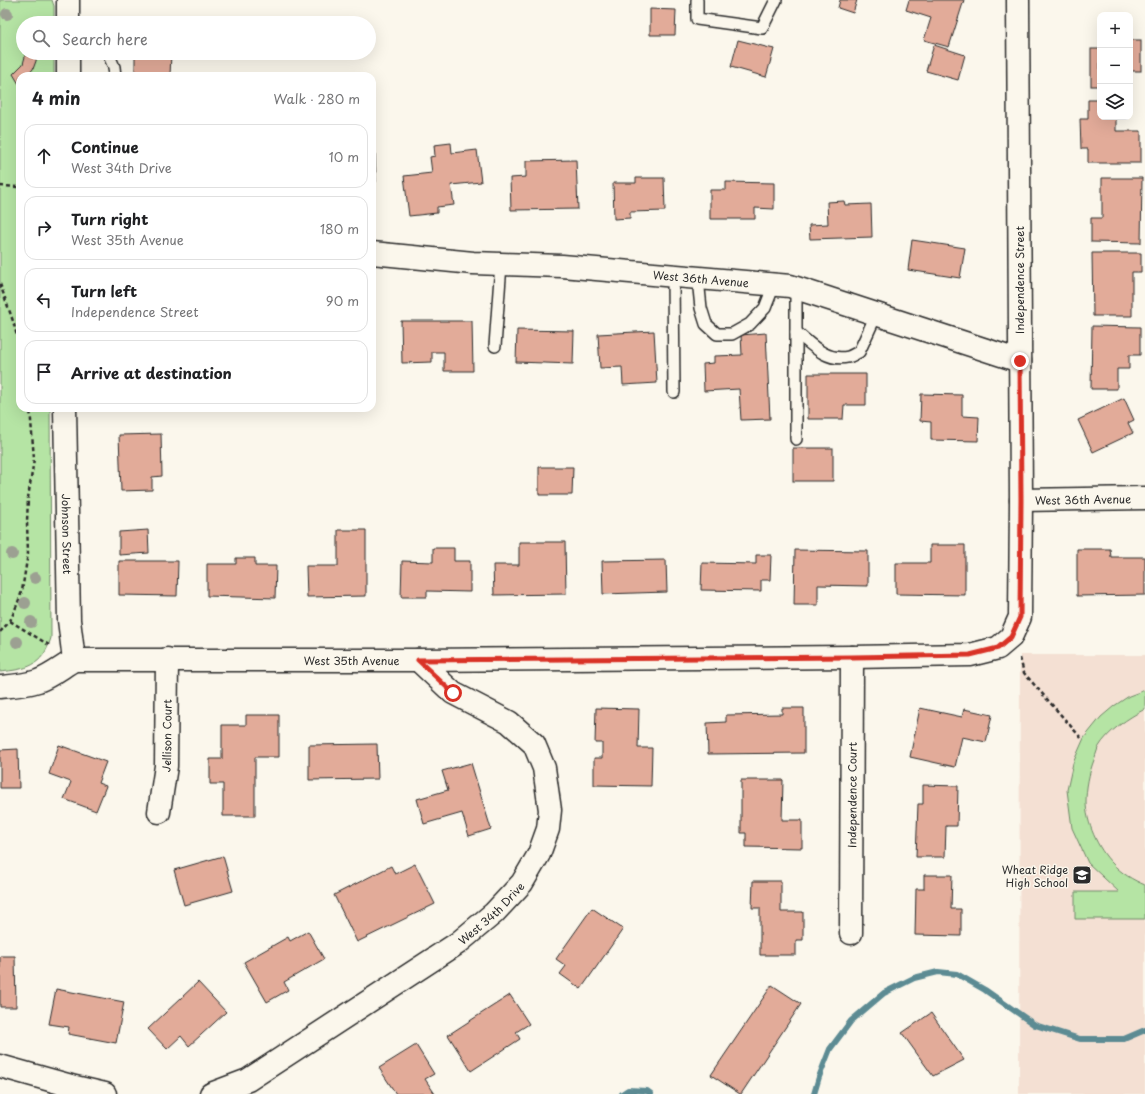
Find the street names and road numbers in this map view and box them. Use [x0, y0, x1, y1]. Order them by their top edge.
street label: Independence Street [1011, 226, 1028, 334]
street label: West 36th Avenue [652, 266, 750, 291]
street label: West 36th Avenue [1035, 490, 1131, 508]
street label: Johnson Street [58, 494, 77, 575]
street label: West 35th Avenue [304, 652, 400, 669]
street label: Jellison Court [157, 699, 175, 773]
street label: Independence Court [843, 741, 860, 848]
street label: West 34th Drive [454, 878, 528, 948]

